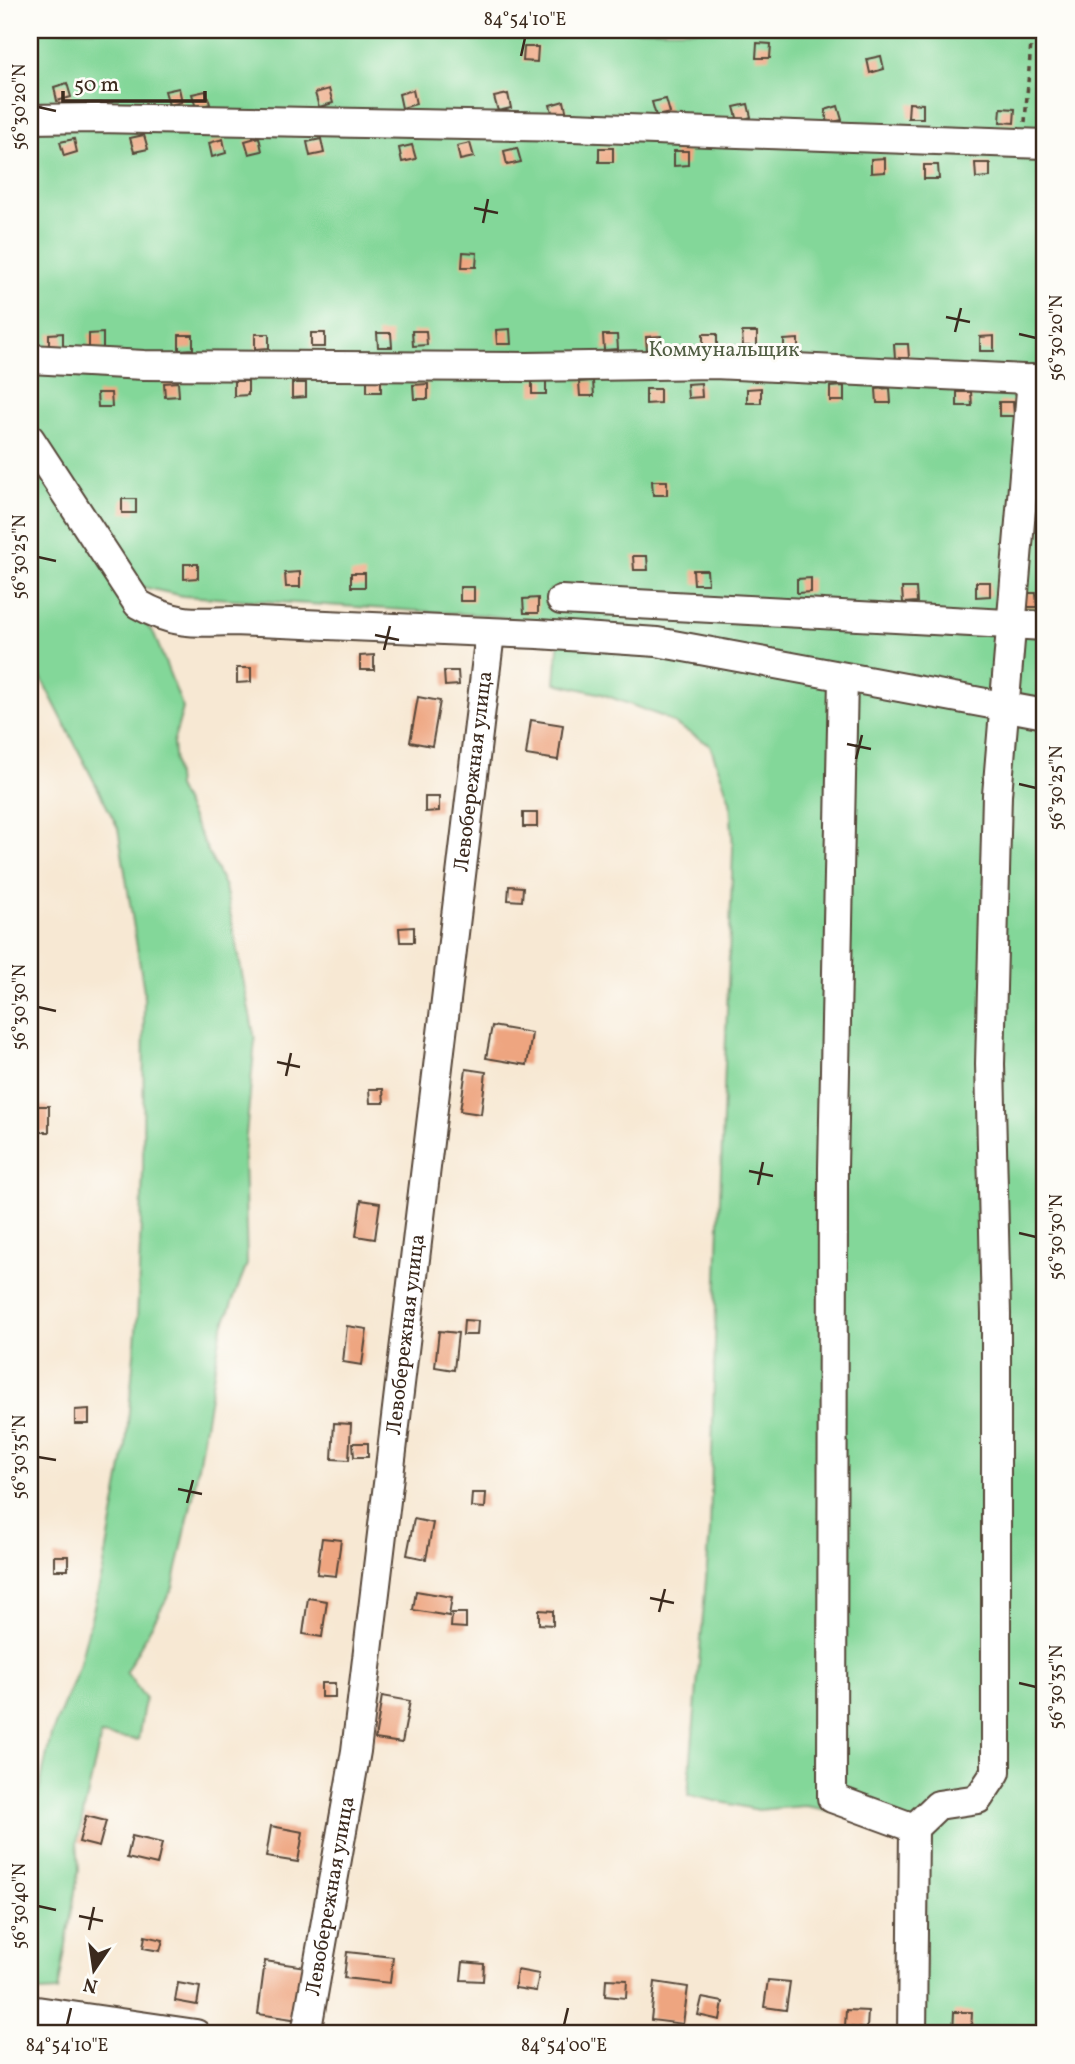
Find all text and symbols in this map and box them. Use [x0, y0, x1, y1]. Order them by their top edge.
text: 84°54'10"E [484, 8, 566, 33]
scale bar [63, 60, 205, 104]
text: 56°30'20"N [8, 64, 33, 150]
text: 50 m [74, 71, 119, 100]
text: 56°30'20"N [1045, 295, 1070, 381]
park label: Коммунальщик [648, 336, 800, 365]
text: 56°30'25"N [8, 514, 33, 600]
street label: Левобережная улица [447, 669, 500, 873]
text: 56°30'25"N [1045, 745, 1070, 831]
text: 56°30'30"N [8, 964, 33, 1050]
text: 56°30'30"N [1045, 1194, 1070, 1280]
street label: Левобережная улица [380, 1232, 432, 1436]
text: 56°30'35"N [8, 1415, 33, 1499]
text: 56°30'35"N [1045, 1645, 1070, 1729]
street label: Левобережная улица [298, 1794, 362, 1998]
text: 56°30'40"N [8, 1863, 33, 1949]
north arrow [60, 1934, 130, 2004]
text: N [81, 1970, 100, 1999]
text: 84°54'10"E [26, 2034, 108, 2059]
text: 84°54'00"E [521, 2034, 607, 2059]

